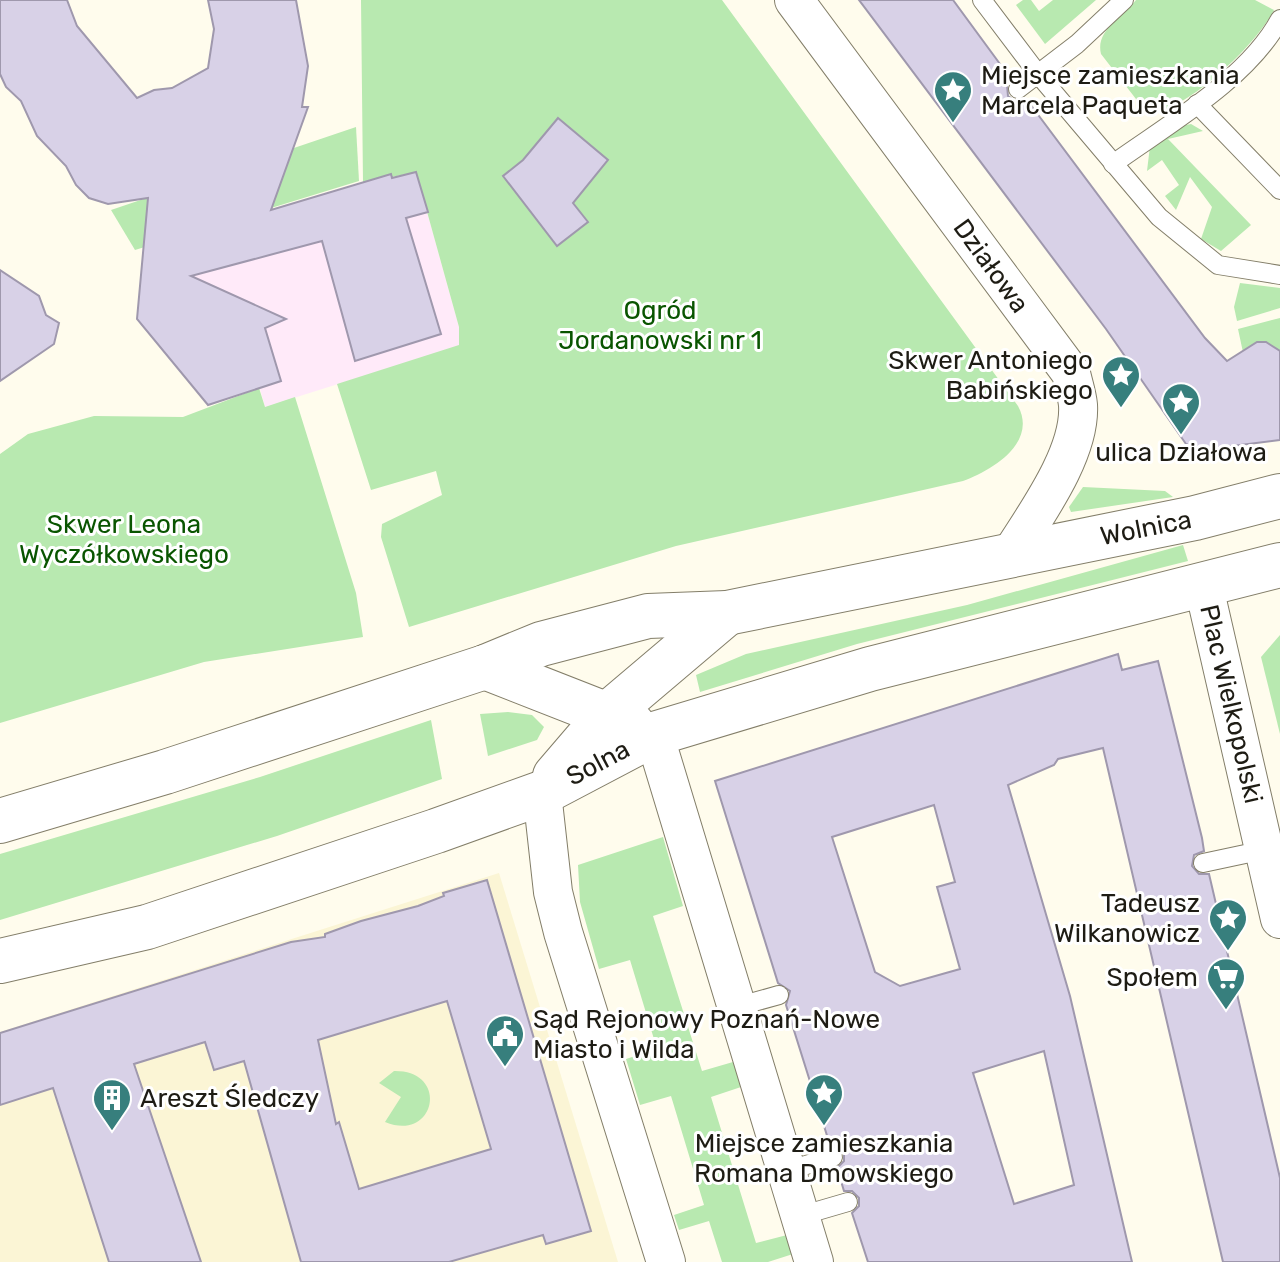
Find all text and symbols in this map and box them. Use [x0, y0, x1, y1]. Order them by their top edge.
place label: Miejsce zamieszkania Marcela Paqueta [981, 60, 1240, 121]
place icon: Miejsce zamieszkania Marcela Paqueta [932, 69, 974, 124]
street label: Działowa [947, 213, 1035, 319]
park label: Ogród Jordanowski nr 1 [558, 295, 762, 356]
place label: Skwer Antoniego Babińskiego [888, 345, 1093, 406]
place icon: Skwer Antoniego Babińskiego [1100, 354, 1142, 409]
place icon: ulica Działowa [1160, 381, 1202, 436]
place label: ulica Działowa [1095, 437, 1267, 468]
street label: Wolnica [1098, 504, 1194, 552]
park label: Skwer Leona Wyczółkowskiego [19, 509, 229, 570]
street label: Plac Wielkopolski [1193, 602, 1269, 806]
street label: Solna [561, 733, 635, 793]
place label: Tadeusz Wilkanowicz [1054, 888, 1200, 949]
place icon: Tadeusz Wilkanowicz [1207, 897, 1249, 952]
supermarket icon: Społem [1205, 956, 1247, 1011]
place label: Społem [1107, 962, 1198, 993]
place label: Sąd Rejonowy Poznań-Nowe Miasto i Wilda [533, 1004, 880, 1065]
public building icon: Sąd Rejonowy Poznań-Nowe Miasto i Wilda [484, 1013, 526, 1068]
place icon: Miejsce zamieszkania Romana Dmowskiego [803, 1072, 845, 1127]
building icon: Areszt Śledczy [91, 1077, 133, 1132]
place label: Areszt Śledczy [140, 1083, 319, 1114]
place label: Miejsce zamieszkania Romana Dmowskiego [694, 1128, 954, 1189]

